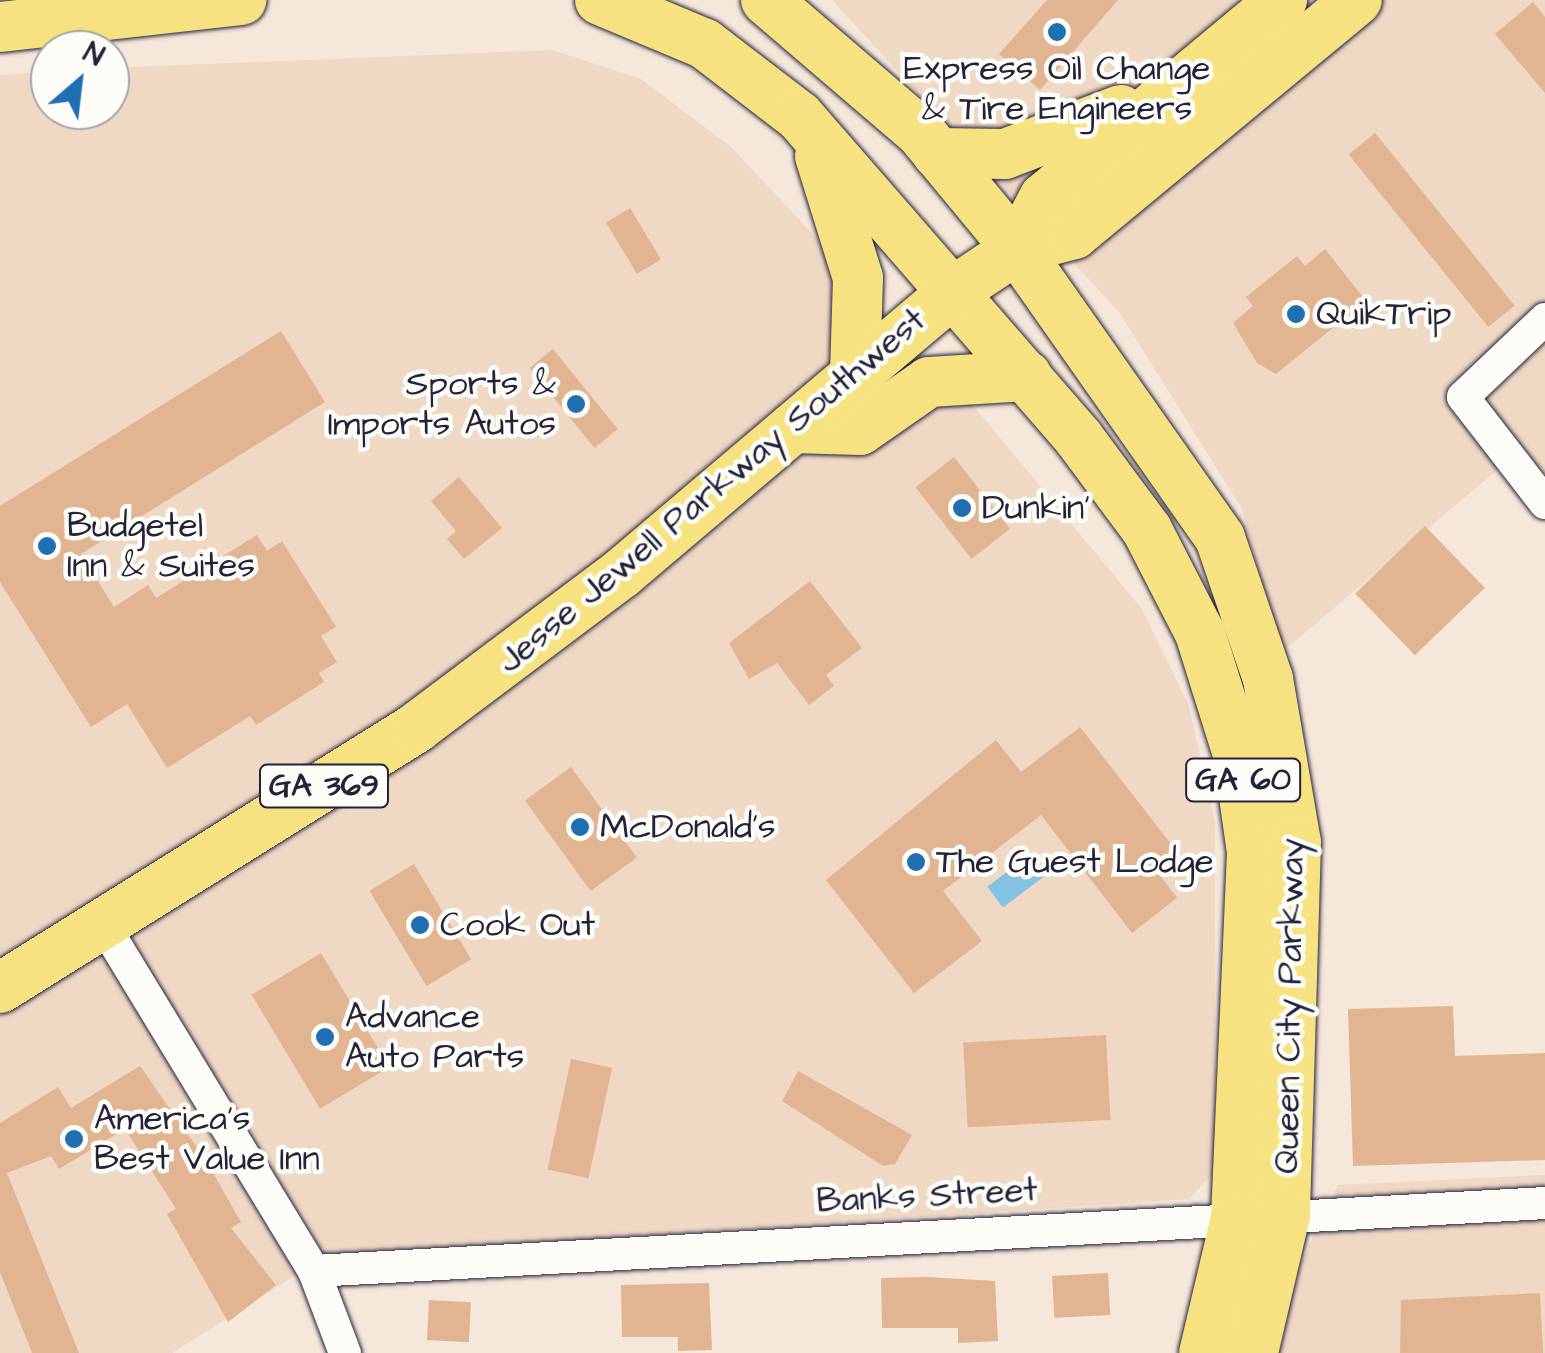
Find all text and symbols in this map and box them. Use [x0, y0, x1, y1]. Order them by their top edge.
marker: Express Oil Change & Tire Engineers [1046, 21, 1068, 43]
north arrow [30, 30, 130, 130]
text: N [76, 33, 110, 76]
place label: Express Oil Change & Tire Engineers [904, 48, 1210, 130]
place label: QuikTrip [1316, 293, 1451, 335]
street label: Jesse Jewell Parkway Southwest [489, 299, 935, 683]
marker: QuikTrip [1285, 303, 1307, 325]
place label: Sports & Imports Autos [328, 363, 556, 445]
marker: Sports & Imports Autos [565, 393, 587, 415]
place label: Dunkin' [982, 487, 1090, 529]
marker: Dunkin' [951, 497, 973, 519]
place label: Budgetel Inn & Suites [67, 505, 255, 587]
marker: Budgetel Inn & Suites [36, 535, 58, 557]
road number: GA 60 [1183, 753, 1303, 807]
road number: GA 369 [256, 759, 392, 813]
place label: McDonald's [600, 806, 775, 848]
marker: McDonald's [569, 816, 591, 838]
street label: Queen City Parkway [1266, 838, 1314, 1174]
place label: The Guest Lodge [936, 841, 1214, 883]
marker: The Guest Lodge [905, 851, 927, 873]
place label: Cook Out [440, 904, 595, 946]
marker: Cook Out [409, 914, 431, 936]
place label: Advance Auto Parts [345, 996, 524, 1078]
marker: Advance Auto Parts [314, 1026, 336, 1048]
place label: America's Best Value Inn [94, 1098, 320, 1180]
marker: America's Best Value Inn [63, 1128, 85, 1150]
street label: Banks Street [815, 1169, 1039, 1223]

